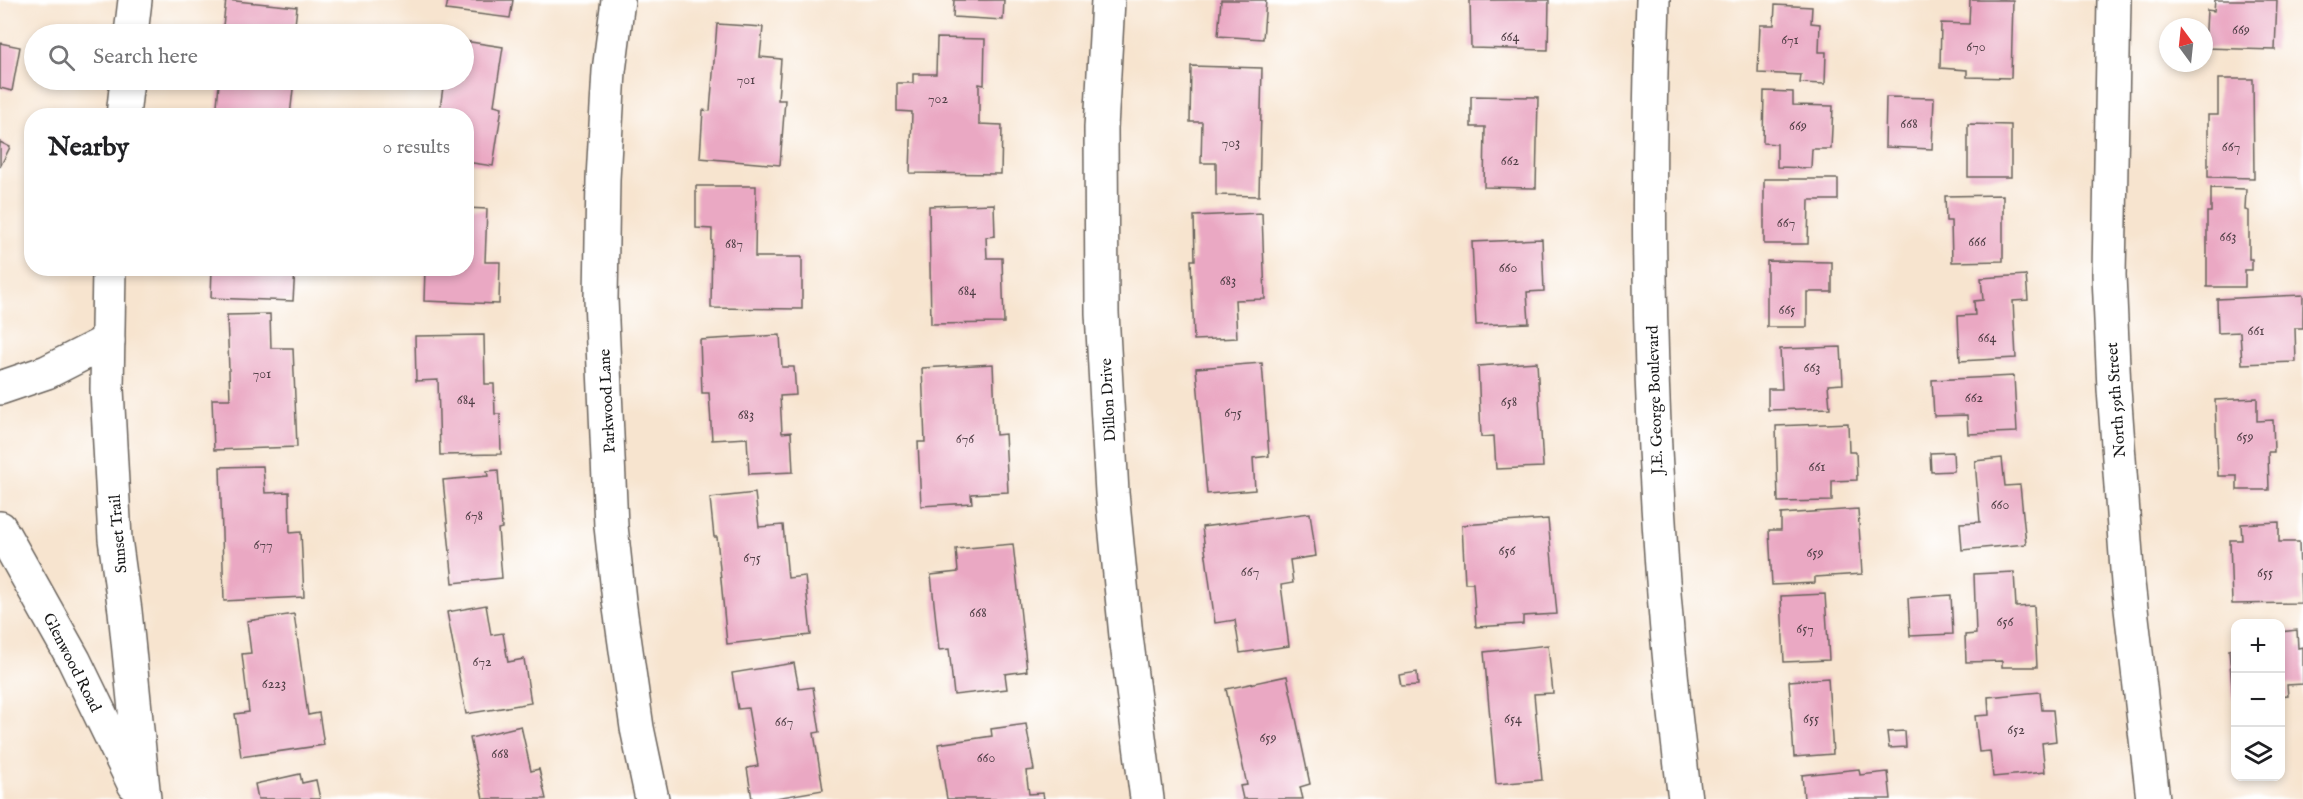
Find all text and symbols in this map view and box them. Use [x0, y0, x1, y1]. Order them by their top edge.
north arrow [2159, 18, 2213, 72]
house number: 669 [2232, 21, 2250, 39]
search box [24, 24, 474, 90]
house number: 664 [1501, 28, 1519, 46]
house number: 671 [1781, 31, 1799, 49]
house number: 670 [1966, 38, 1986, 56]
icon: search [45, 41, 78, 74]
text: Search here [93, 43, 198, 71]
house number: 701 [737, 71, 755, 89]
house number: 702 [928, 90, 948, 108]
house number: 668 [1900, 115, 1918, 133]
house number: 669 [1789, 117, 1807, 135]
text: Nearby [48, 131, 129, 164]
house number: 703 [1222, 134, 1240, 152]
text: 0 results [383, 135, 450, 160]
house number: 667 [2222, 138, 2240, 156]
house number: 662 [1501, 152, 1520, 170]
house number: 667 [1777, 214, 1795, 232]
house number: 663 [2219, 228, 2237, 246]
house number: 666 [1968, 233, 1987, 251]
house number: 687 [725, 235, 743, 253]
house number: 660 [1499, 259, 1517, 277]
house number: 683 [1220, 272, 1236, 290]
house number: 684 [958, 282, 976, 300]
house number: 665 [1779, 301, 1795, 319]
house number: 661 [2248, 322, 2264, 340]
street label: J.E. George Boulevard [1643, 325, 1669, 477]
house number: 664 [1978, 329, 1996, 347]
street label: North 59th Street [2103, 341, 2131, 458]
street label: Parkwood Lane [595, 348, 621, 453]
street label: Dillon Drive [1097, 358, 1121, 442]
house number: 663 [1803, 359, 1821, 377]
house number: 701 [253, 365, 271, 383]
house number: 662 [1965, 389, 1984, 407]
house number: 684 [457, 391, 475, 409]
house number: 658 [1501, 393, 1517, 411]
house number: 675 [1224, 404, 1242, 422]
house number: 683 [738, 406, 754, 424]
house number: 659 [2236, 428, 2254, 446]
house number: 676 [956, 430, 975, 448]
house number: 661 [1809, 458, 1825, 476]
street label: Sunset Trail [106, 493, 132, 574]
house number: 660 [1991, 496, 2009, 514]
house number: 678 [465, 507, 483, 525]
house number: 677 [253, 536, 273, 554]
house number: 656 [1499, 542, 1517, 560]
house number: 659 [1806, 544, 1824, 562]
house number: 675 [743, 549, 761, 567]
house number: 667 [1241, 563, 1259, 581]
house number: 655 [2257, 564, 2273, 582]
house number: 668 [969, 604, 987, 622]
street label: Glenwood Road [38, 610, 105, 716]
house number: 656 [1997, 613, 2015, 631]
map controls [2231, 619, 2285, 781]
button: + [2231, 619, 2285, 673]
house number: 657 [1796, 620, 1814, 638]
house number: 672 [472, 653, 492, 671]
button: − [2231, 673, 2285, 727]
house number: 6223 [262, 675, 286, 693]
house number: 654 [1504, 710, 1522, 728]
house number: 655 [1803, 710, 1819, 728]
house number: 667 [775, 713, 793, 731]
house number: 652 [2007, 721, 2025, 739]
button: layers [2231, 727, 2285, 781]
house number: 659 [1259, 729, 1277, 747]
house number: 668 [491, 745, 509, 763]
house number: 660 [977, 749, 995, 767]

